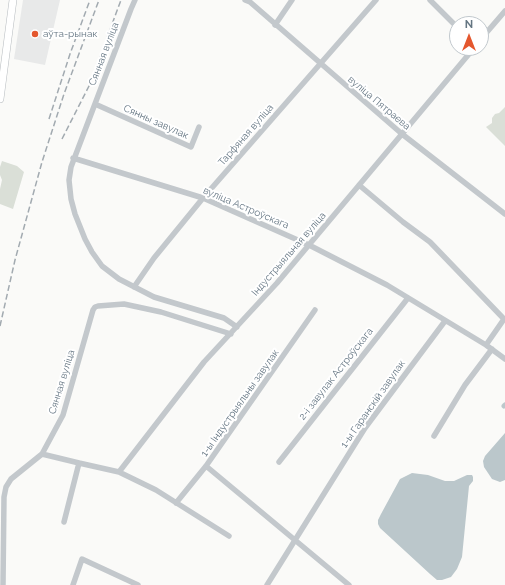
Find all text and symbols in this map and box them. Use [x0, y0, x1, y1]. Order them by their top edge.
north arrow [449, 16, 489, 56]
text: N [465, 18, 473, 31]
street label: Сянная вуліца [86, 21, 122, 87]
place label: аўта-рынак [43, 28, 98, 40]
marker: аўта-рынак [30, 29, 40, 39]
street label: вуліца Пятраева [345, 73, 413, 133]
street label: Сянны завулак [122, 102, 190, 142]
street label: Тарфяная вуліца [216, 102, 276, 168]
street label: вуліца Астроўскага [201, 184, 291, 232]
street label: Індустрыяльная вуліца [249, 210, 329, 298]
street label: 2-і завулак Астроўскага [296, 326, 376, 422]
street label: 1-ы Індустрыяльны завулак [198, 347, 282, 459]
street label: Сянная вуліца [47, 348, 77, 416]
street label: 1-ы Гаранскій завулак [338, 358, 408, 450]

